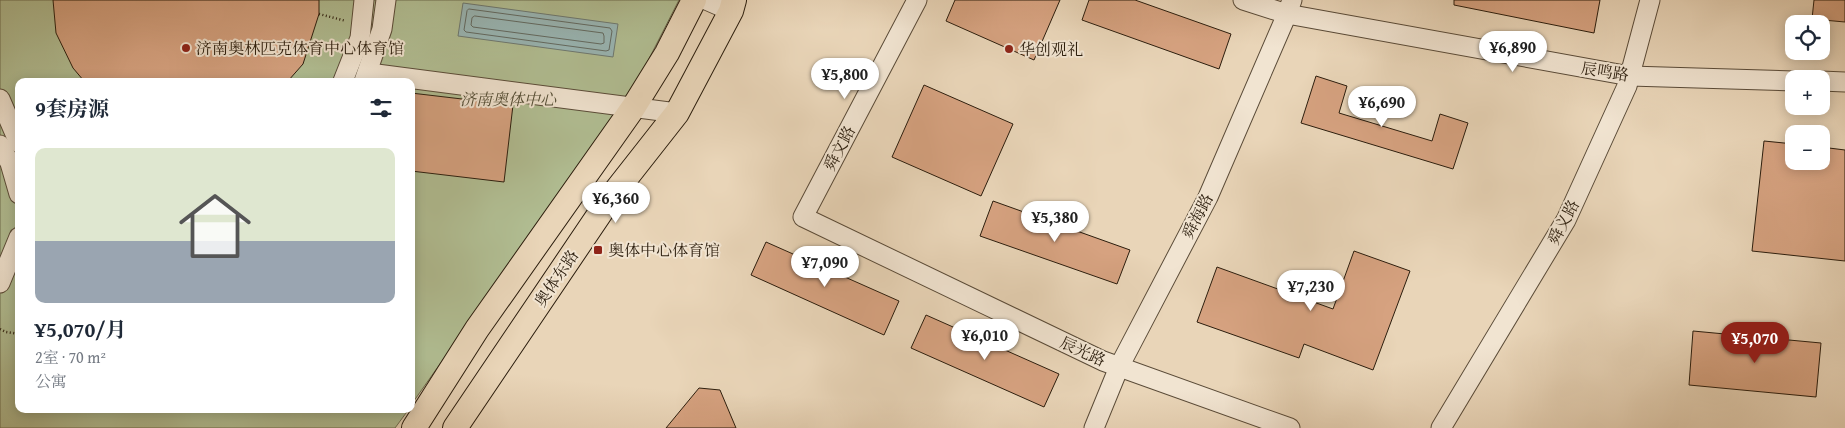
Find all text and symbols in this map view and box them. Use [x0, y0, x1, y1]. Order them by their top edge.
map controls [1785, 15, 1830, 170]
button: locate [1785, 15, 1830, 60]
pin: ¥6,890 [1472, 30, 1554, 73]
text: ¥6,890 [1490, 35, 1536, 59]
place label: 济南奥林匹克体育中心体育馆 [196, 36, 404, 60]
place label: 华创观礼 [1019, 37, 1083, 61]
marker: 济南奥林匹克体育中心体育馆 [180, 42, 192, 54]
marker: 华创观礼 [1003, 43, 1015, 55]
street label: 辰鸣路 [1579, 55, 1631, 87]
pin: ¥5,800 [804, 58, 886, 100]
text: ¥5,800 [822, 62, 868, 86]
button: + [1785, 70, 1830, 115]
pin: ¥6,690 [1341, 86, 1423, 128]
park label: 济南奥体中心 [460, 87, 557, 111]
text: ¥6,690 [1359, 90, 1405, 114]
text: 9套房源 [35, 93, 109, 124]
icon: filters [367, 94, 395, 122]
street label: 舜文路 [817, 121, 861, 175]
button: − [1785, 125, 1830, 170]
icon: home [170, 181, 260, 271]
pin: ¥6,360 [575, 182, 657, 224]
text: ¥6,360 [593, 186, 639, 210]
street label: 舜海路 [1175, 189, 1219, 243]
street label: 舜义路 [1541, 195, 1585, 249]
pin: ¥5,380 [1014, 200, 1096, 243]
text: ¥5,380 [1032, 205, 1078, 229]
place label: 奥体中心体育馆 [608, 238, 720, 262]
marker: 奥体中心体育馆 [592, 244, 604, 256]
street label: 奥体东路 [528, 245, 584, 311]
pin: ¥7,090 [784, 246, 866, 288]
text: ¥7,090 [802, 250, 848, 274]
pin: ¥7,230 [1270, 270, 1352, 312]
text: ¥7,230 [1288, 274, 1334, 298]
text: ¥5,070/月 [35, 314, 126, 345]
pin: ¥6,010 [944, 318, 1026, 361]
pin: ¥5,070 [1714, 322, 1796, 364]
text: ¥6,010 [962, 323, 1008, 347]
text: ¥5,070 [1732, 326, 1778, 350]
street label: 辰光路 [1056, 330, 1110, 372]
text: 2室 · 70 m² [35, 345, 106, 369]
text: 公寓 [35, 369, 67, 393]

